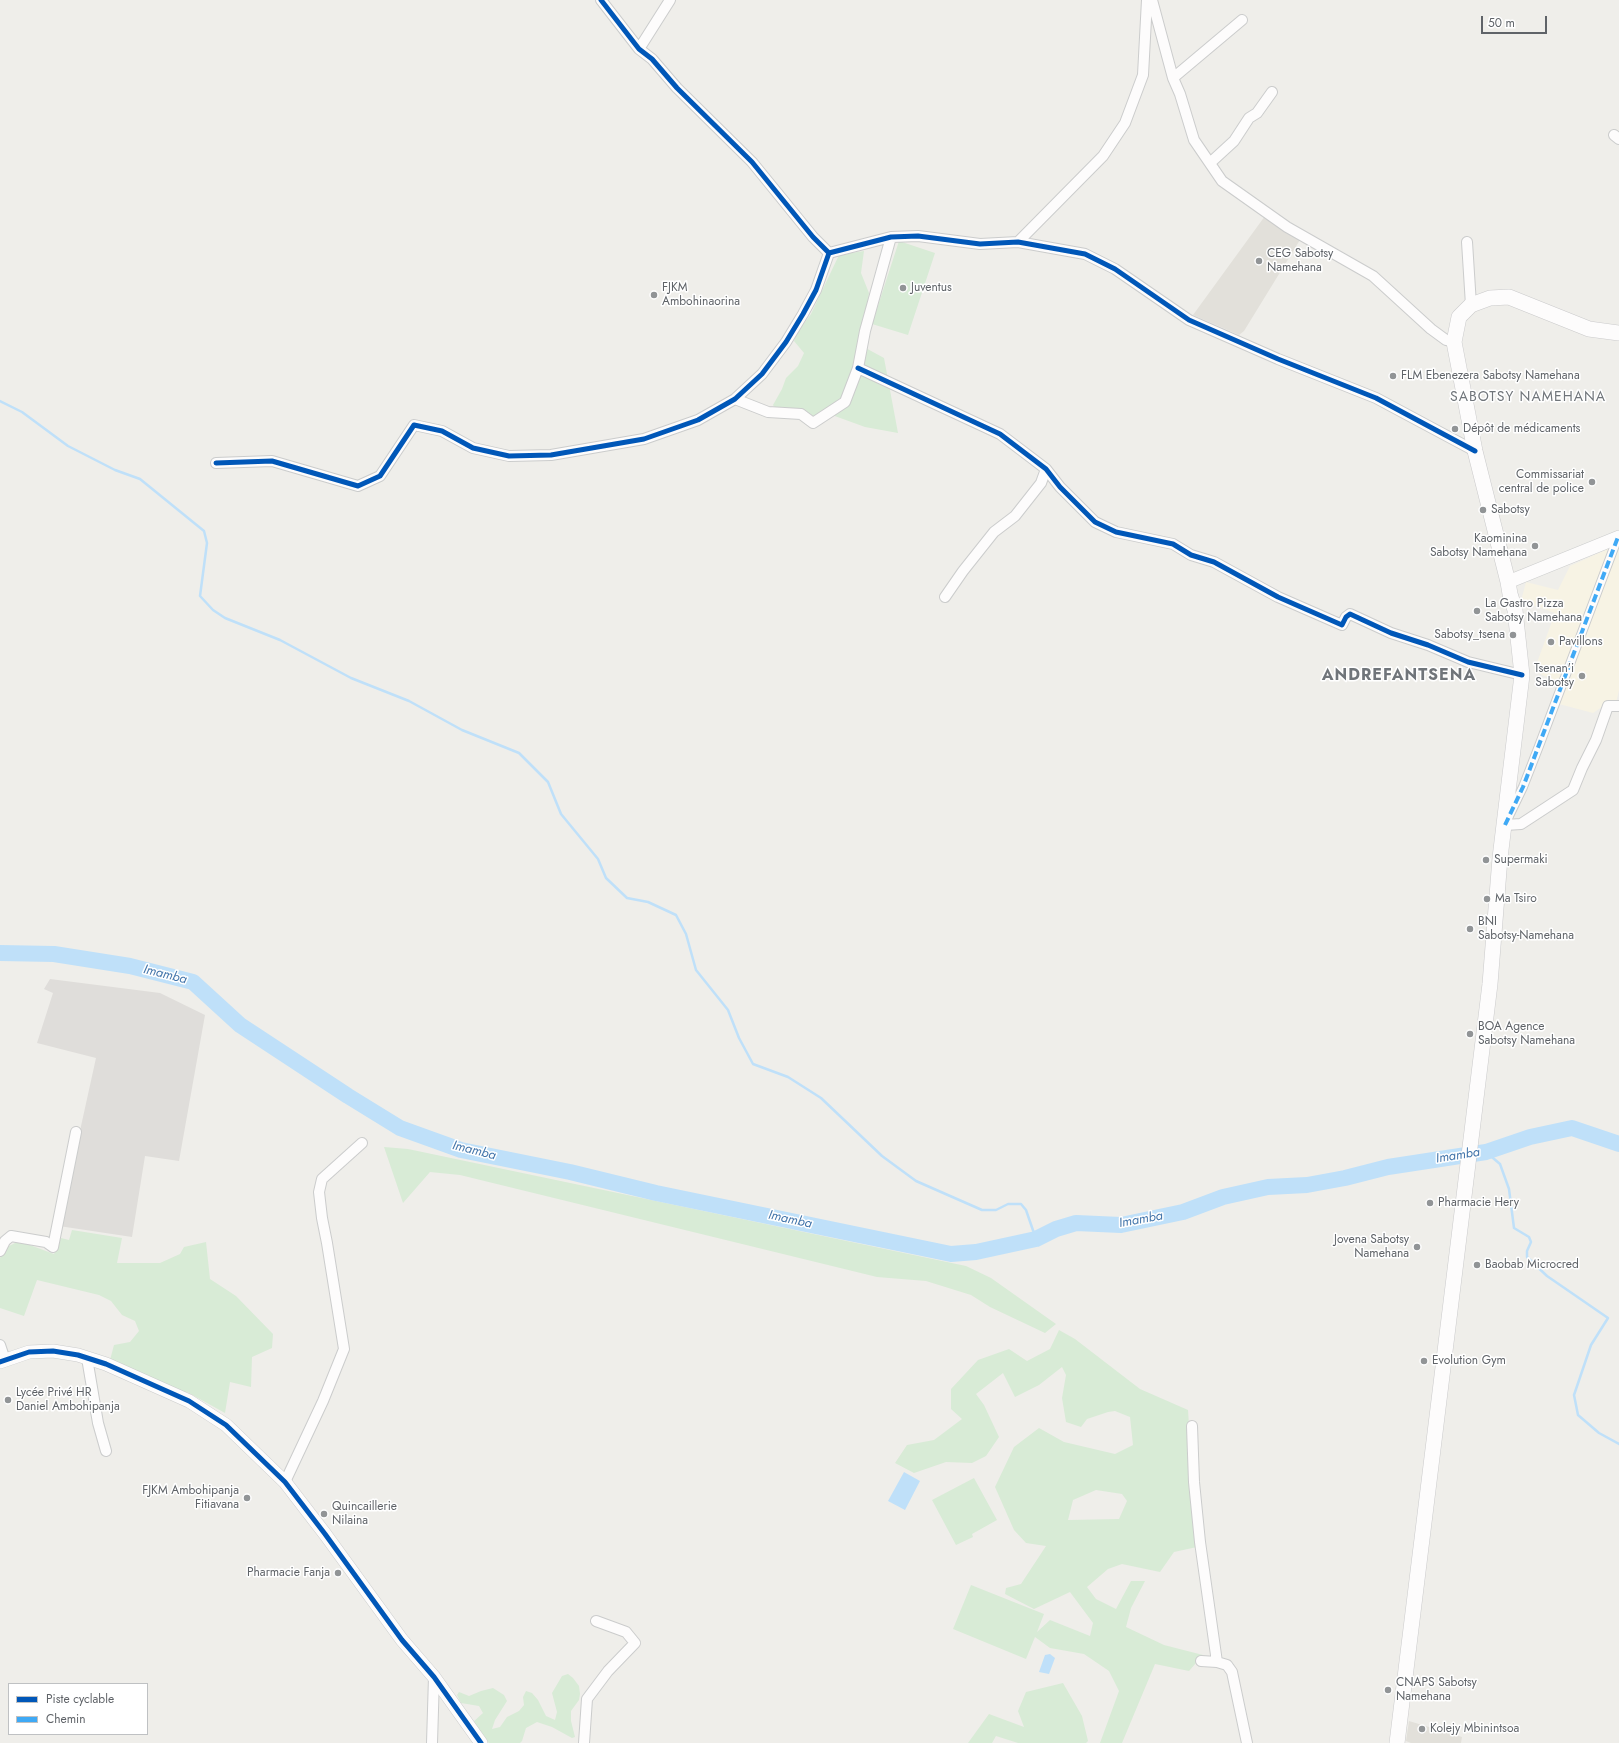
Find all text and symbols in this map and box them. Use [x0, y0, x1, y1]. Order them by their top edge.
scale bar [1483, 8, 1549, 34]
text: 50 m [1488, 14, 1515, 32]
place label: CEG Sabotsy Namehana [1267, 247, 1333, 275]
marker: CEG Sabotsy Namehana [1254, 256, 1264, 266]
place label: FJKM Ambohinaorina [662, 281, 740, 309]
place label: Juventus [911, 281, 952, 295]
marker: Juventus [898, 283, 908, 293]
marker: FJKM Ambohinaorina [649, 290, 659, 300]
place label: FLM Ebenezera Sabotsy Namehana [1401, 369, 1580, 383]
marker: FLM Ebenezera Sabotsy Namehana [1388, 371, 1398, 381]
district label: SABOTSY NAMEHANA [1450, 390, 1606, 406]
place label: Dépôt de médicaments [1463, 422, 1580, 436]
marker: Dépôt de médicaments [1450, 424, 1460, 434]
place label: Commissariat central de police [1499, 468, 1584, 496]
marker: Commissariat central de police [1587, 477, 1597, 487]
place label: Sabotsy [1491, 503, 1530, 517]
marker: Sabotsy [1478, 505, 1488, 515]
place label: Kaominina Sabotsy Namehana [1430, 532, 1527, 560]
marker: Kaominina Sabotsy Namehana [1530, 541, 1540, 551]
place label: La Gastro Pizza Sabotsy Namehana [1485, 597, 1582, 625]
marker: La Gastro Pizza Sabotsy Namehana [1472, 606, 1482, 616]
place label: Sabotsy_tsena [1434, 628, 1505, 642]
marker: Sabotsy_tsena [1508, 630, 1518, 640]
place label: Pavillons [1559, 635, 1603, 649]
marker: Pavillons [1546, 637, 1556, 647]
place label: Tsenan'i Sabotsy [1534, 662, 1574, 690]
district label: ANDREFANTSENA [1322, 666, 1476, 686]
marker: Tsenan'i Sabotsy [1577, 671, 1587, 681]
place label: Supermaki [1494, 853, 1548, 867]
marker: Supermaki [1481, 855, 1491, 865]
place label: Ma Tsiro [1495, 892, 1537, 906]
marker: Ma Tsiro [1482, 894, 1492, 904]
place label: BNI Sabotsy-Namehana [1478, 915, 1574, 943]
marker: BNI Sabotsy-Namehana [1465, 924, 1475, 934]
water label: Imamba [142, 962, 188, 988]
place label: BOA Agence Sabotsy Namehana [1478, 1020, 1575, 1048]
marker: BOA Agence Sabotsy Namehana [1465, 1029, 1475, 1039]
water label: Imamba [451, 1138, 497, 1164]
water label: Imamba [1435, 1145, 1481, 1167]
place label: Pharmacie Hery [1438, 1196, 1519, 1210]
marker: Pharmacie Hery [1425, 1198, 1435, 1208]
water label: Imamba [767, 1208, 813, 1232]
water label: Imamba [1118, 1208, 1164, 1232]
place label: Jovena Sabotsy Namehana [1334, 1233, 1409, 1261]
marker: Jovena Sabotsy Namehana [1412, 1242, 1422, 1252]
place label: Baobab Microcred [1485, 1258, 1579, 1272]
marker: Baobab Microcred [1472, 1260, 1482, 1270]
place label: Evolution Gym [1432, 1354, 1506, 1368]
marker: Evolution Gym [1419, 1356, 1429, 1366]
place label: Lycée Privé HR Daniel Ambohipanja [16, 1386, 120, 1414]
marker: Lycée Privé HR Daniel Ambohipanja [3, 1395, 13, 1405]
place label: FJKM Ambohipanja Fitiavana [142, 1484, 239, 1512]
marker: FJKM Ambohipanja Fitiavana [242, 1493, 252, 1503]
place label: Quincaillerie Nilaina [332, 1500, 397, 1528]
marker: Quincaillerie Nilaina [319, 1509, 329, 1519]
place label: Pharmacie Fanja [247, 1566, 330, 1580]
marker: Pharmacie Fanja [333, 1568, 343, 1578]
place label: CNAPS Sabotsy Namehana [1396, 1676, 1477, 1704]
legend [8, 1683, 148, 1735]
marker: CNAPS Sabotsy Namehana [1383, 1685, 1393, 1695]
text: Piste cyclable [46, 1690, 114, 1708]
text: Chemin [46, 1710, 85, 1728]
place label: Kolejy Mbinintsoa [1430, 1722, 1519, 1736]
marker: Kolejy Mbinintsoa [1417, 1724, 1427, 1734]

